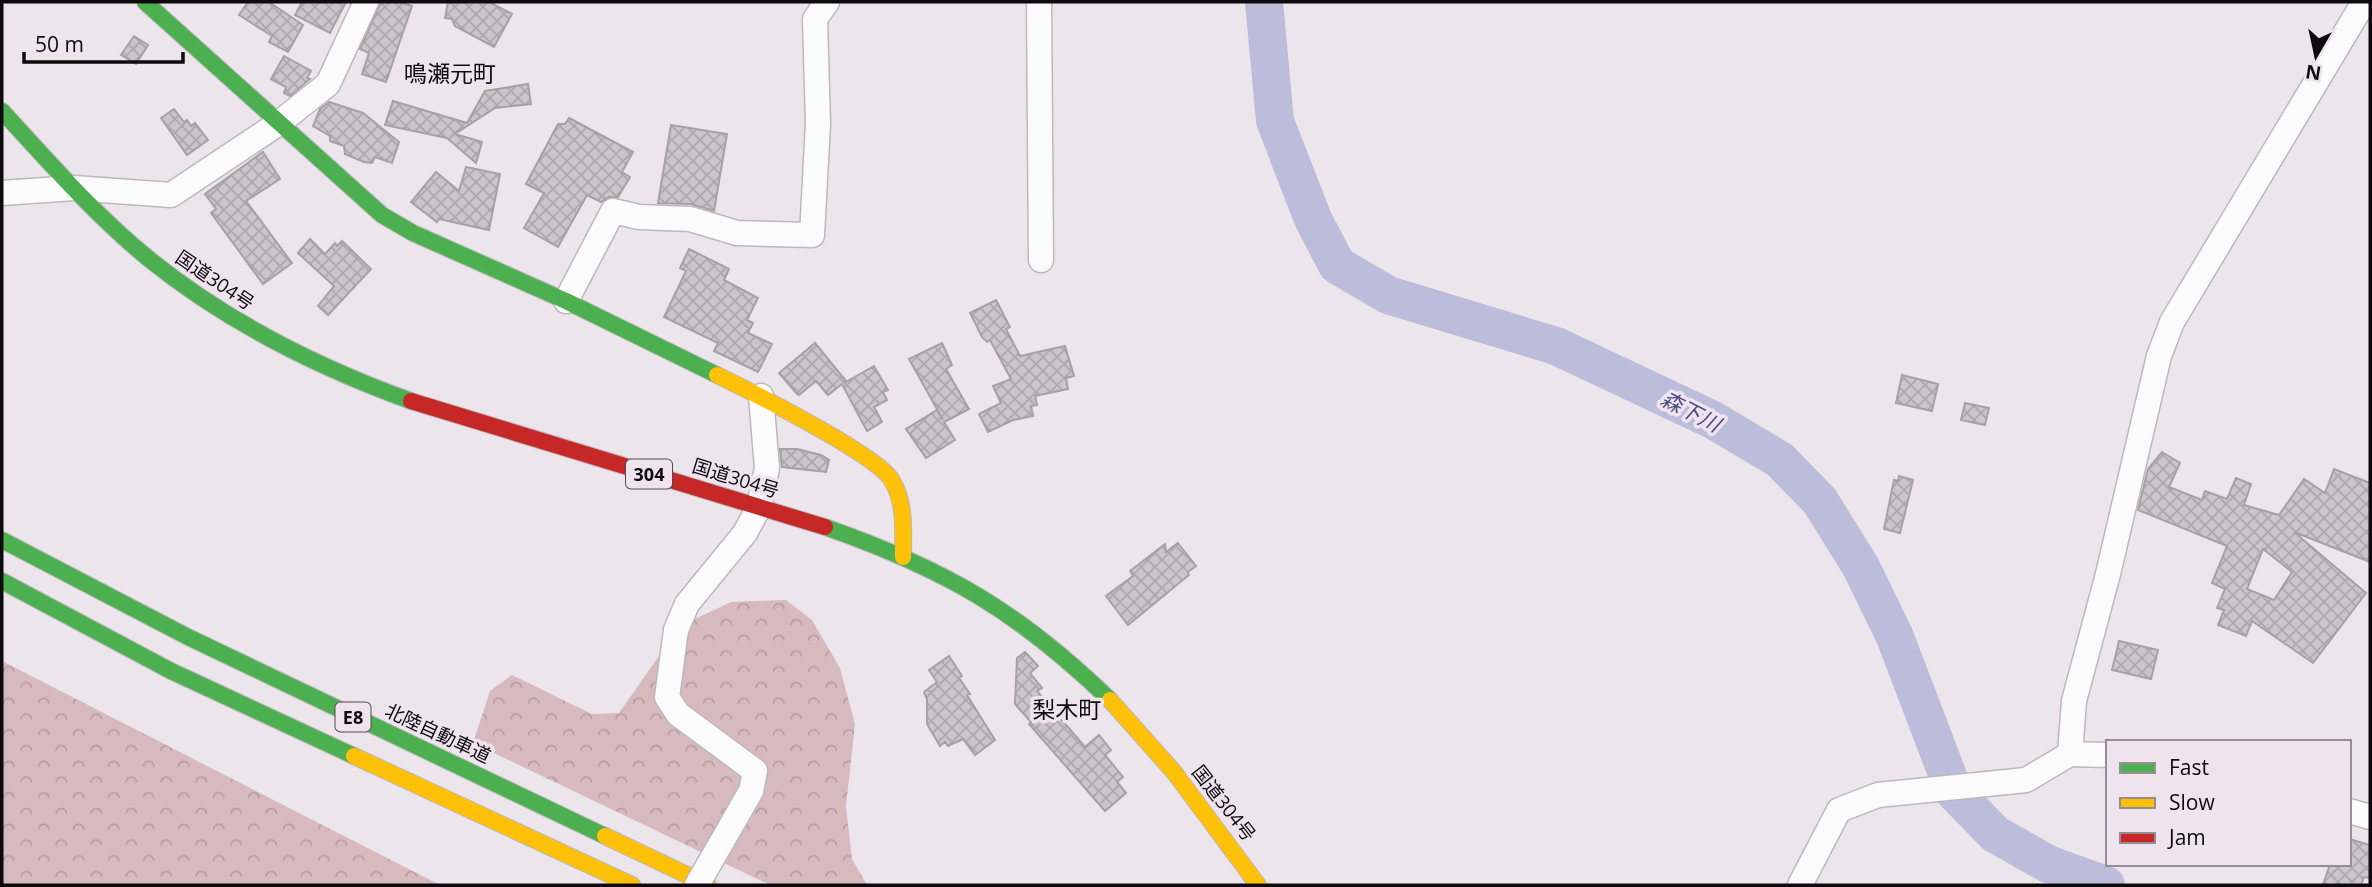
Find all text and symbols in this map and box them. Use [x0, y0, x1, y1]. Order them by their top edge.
scale bar [24, 21, 184, 65]
north arrow [2281, 21, 2351, 91]
text: 50 m [35, 30, 84, 58]
district label: 鳴瀬元町 [404, 57, 496, 89]
text: N [2304, 59, 2323, 87]
street label: 国道304号 [171, 244, 259, 316]
water label: 森下川 [1657, 384, 1727, 439]
street label: 国道304号 [689, 452, 783, 504]
road number: 304 [626, 460, 672, 488]
district label: 梨木町 [1033, 693, 1102, 725]
street label: 北陸自動車道 [381, 697, 495, 769]
road number: E8 [336, 702, 370, 732]
legend [2106, 740, 2351, 866]
text: Fast [2169, 753, 2209, 781]
street label: 国道304号 [1186, 760, 1262, 846]
text: Slow [2169, 788, 2215, 816]
text: Jam [2167, 823, 2206, 851]

